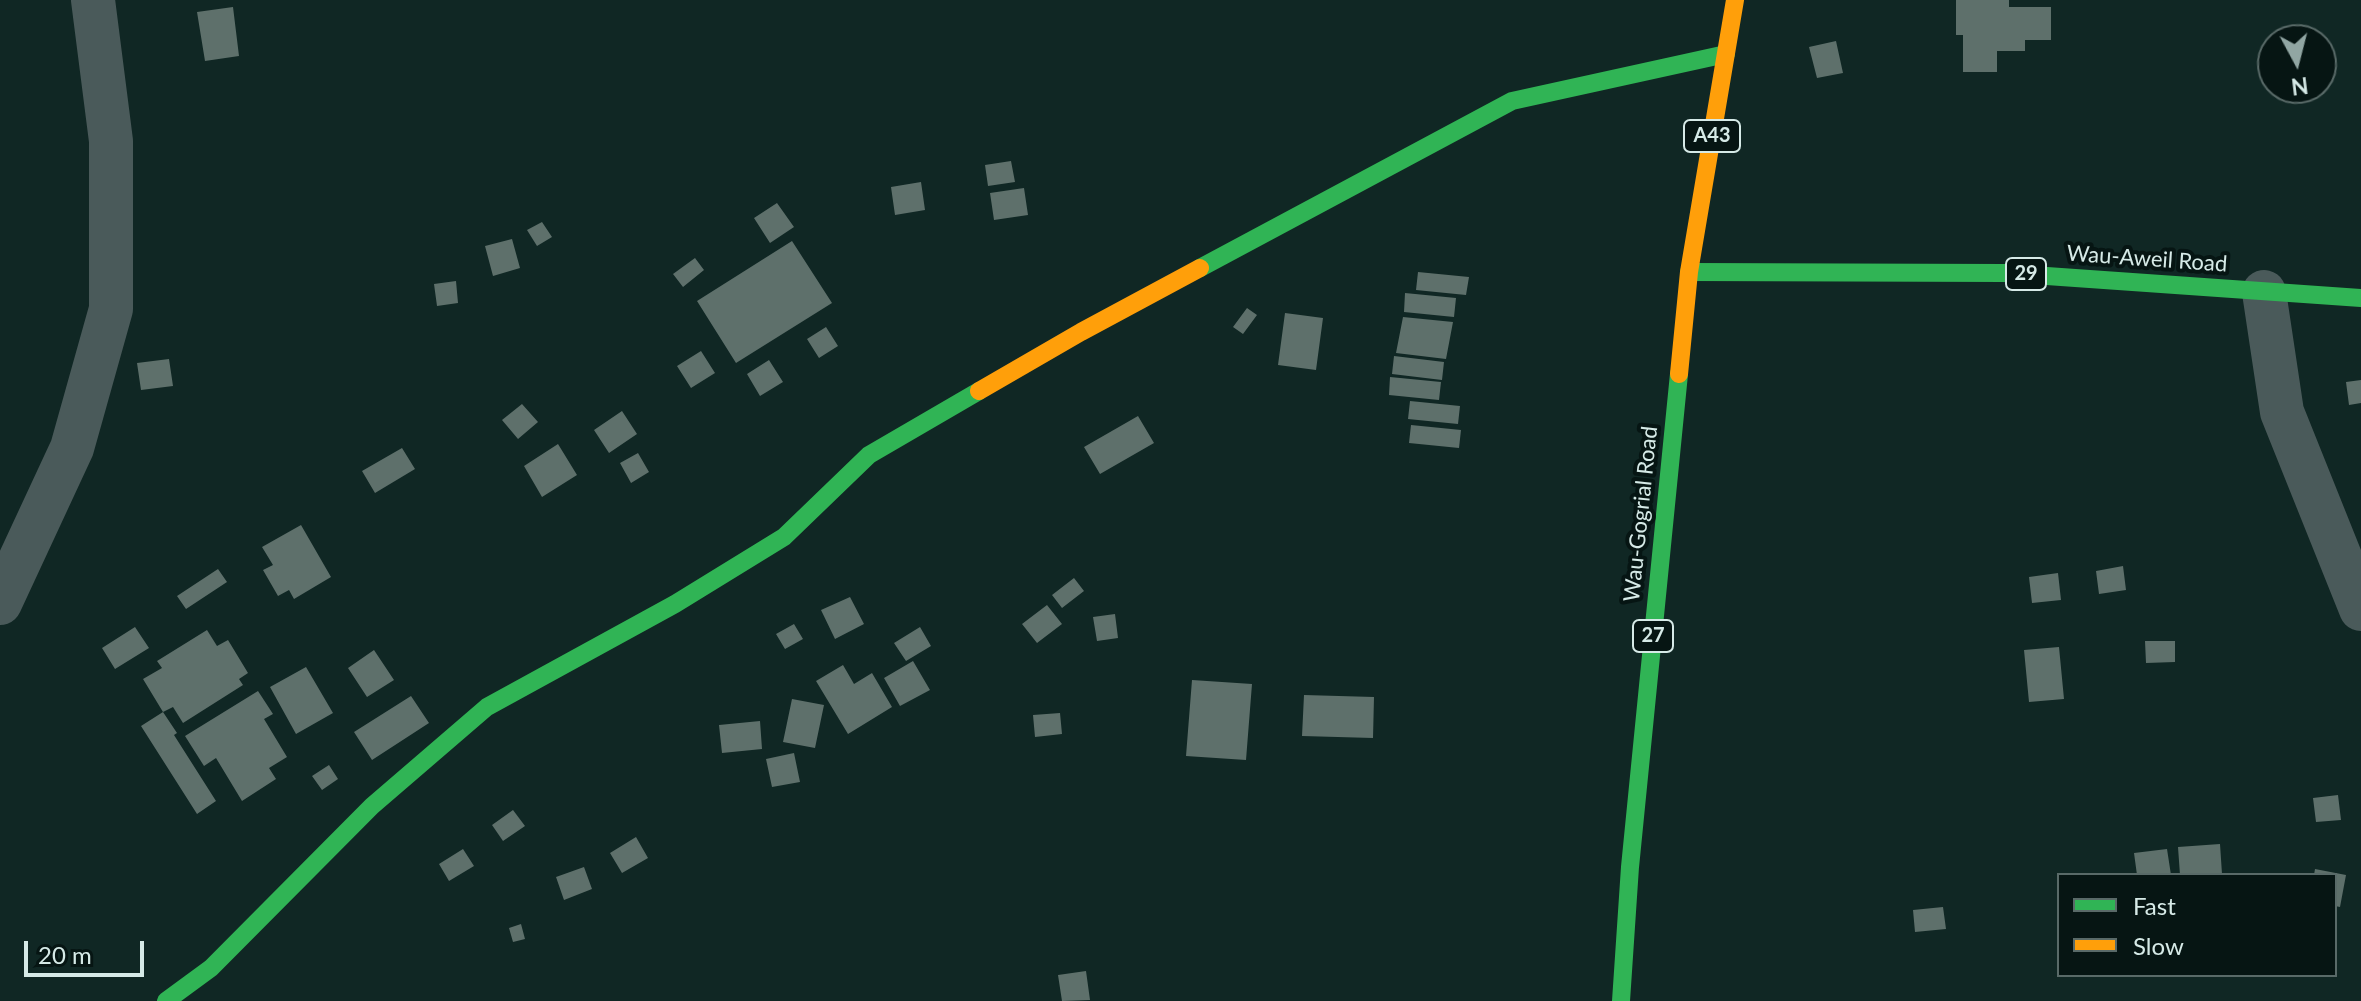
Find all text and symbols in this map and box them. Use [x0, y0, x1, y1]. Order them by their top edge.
north arrow [2257, 24, 2337, 104]
text: N [2290, 72, 2310, 101]
road number: A43 [1684, 120, 1740, 152]
street label: Wau-Aweil Road [2066, 240, 2228, 278]
road number: 29 [2006, 258, 2046, 290]
street label: Wau-Gogrial Road [1619, 425, 1663, 603]
road number: 27 [1633, 620, 1673, 652]
legend [2057, 873, 2337, 977]
text: Fast [2133, 891, 2176, 920]
scale bar [28, 925, 148, 975]
text: Slow [2133, 931, 2184, 960]
text: 20 m [38, 940, 92, 969]

